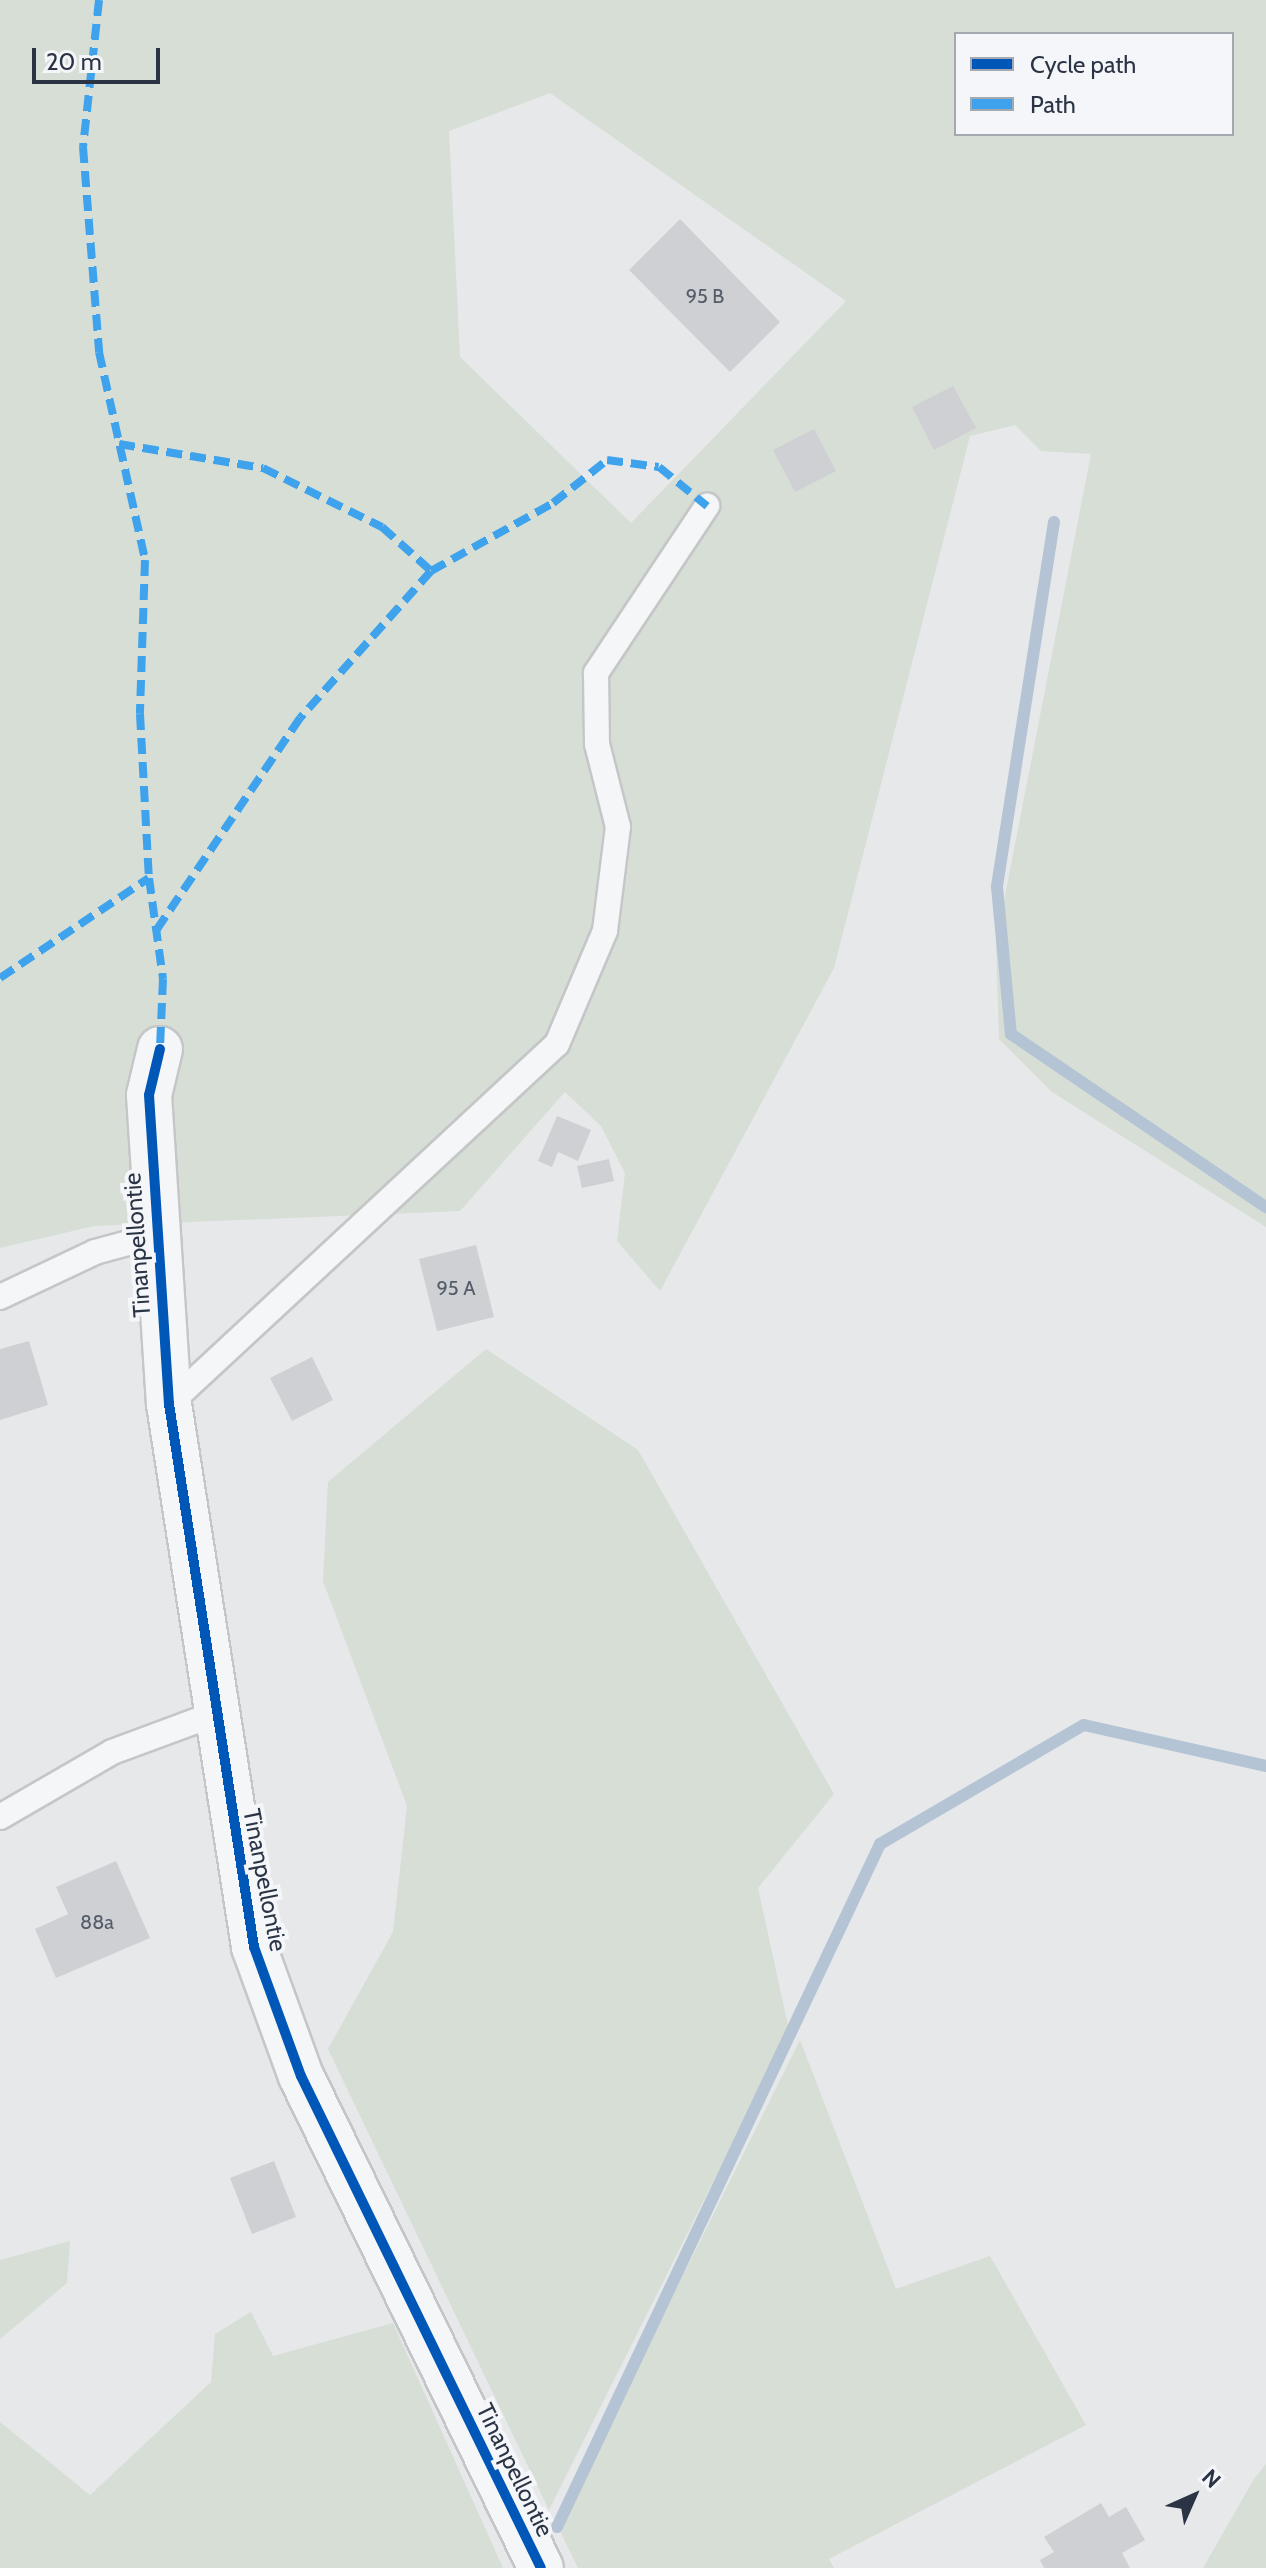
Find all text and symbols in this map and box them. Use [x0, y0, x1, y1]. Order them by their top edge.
scale bar [36, 32, 164, 82]
legend [954, 32, 1234, 136]
text: 20 m [46, 47, 102, 76]
text: Cycle path [1030, 50, 1136, 79]
text: Path [1030, 90, 1076, 119]
house number: 95 B [686, 284, 724, 308]
street label: Tinanpellontie [118, 1172, 156, 1318]
house number: 95 A [437, 1276, 475, 1300]
street label: Tinanpellontie [237, 1806, 293, 1954]
house number: 88a [80, 1910, 114, 1934]
street label: Tinanpellontie [470, 2399, 560, 2541]
north arrow [1154, 2456, 1234, 2536]
text: N [1196, 2464, 1226, 2494]

